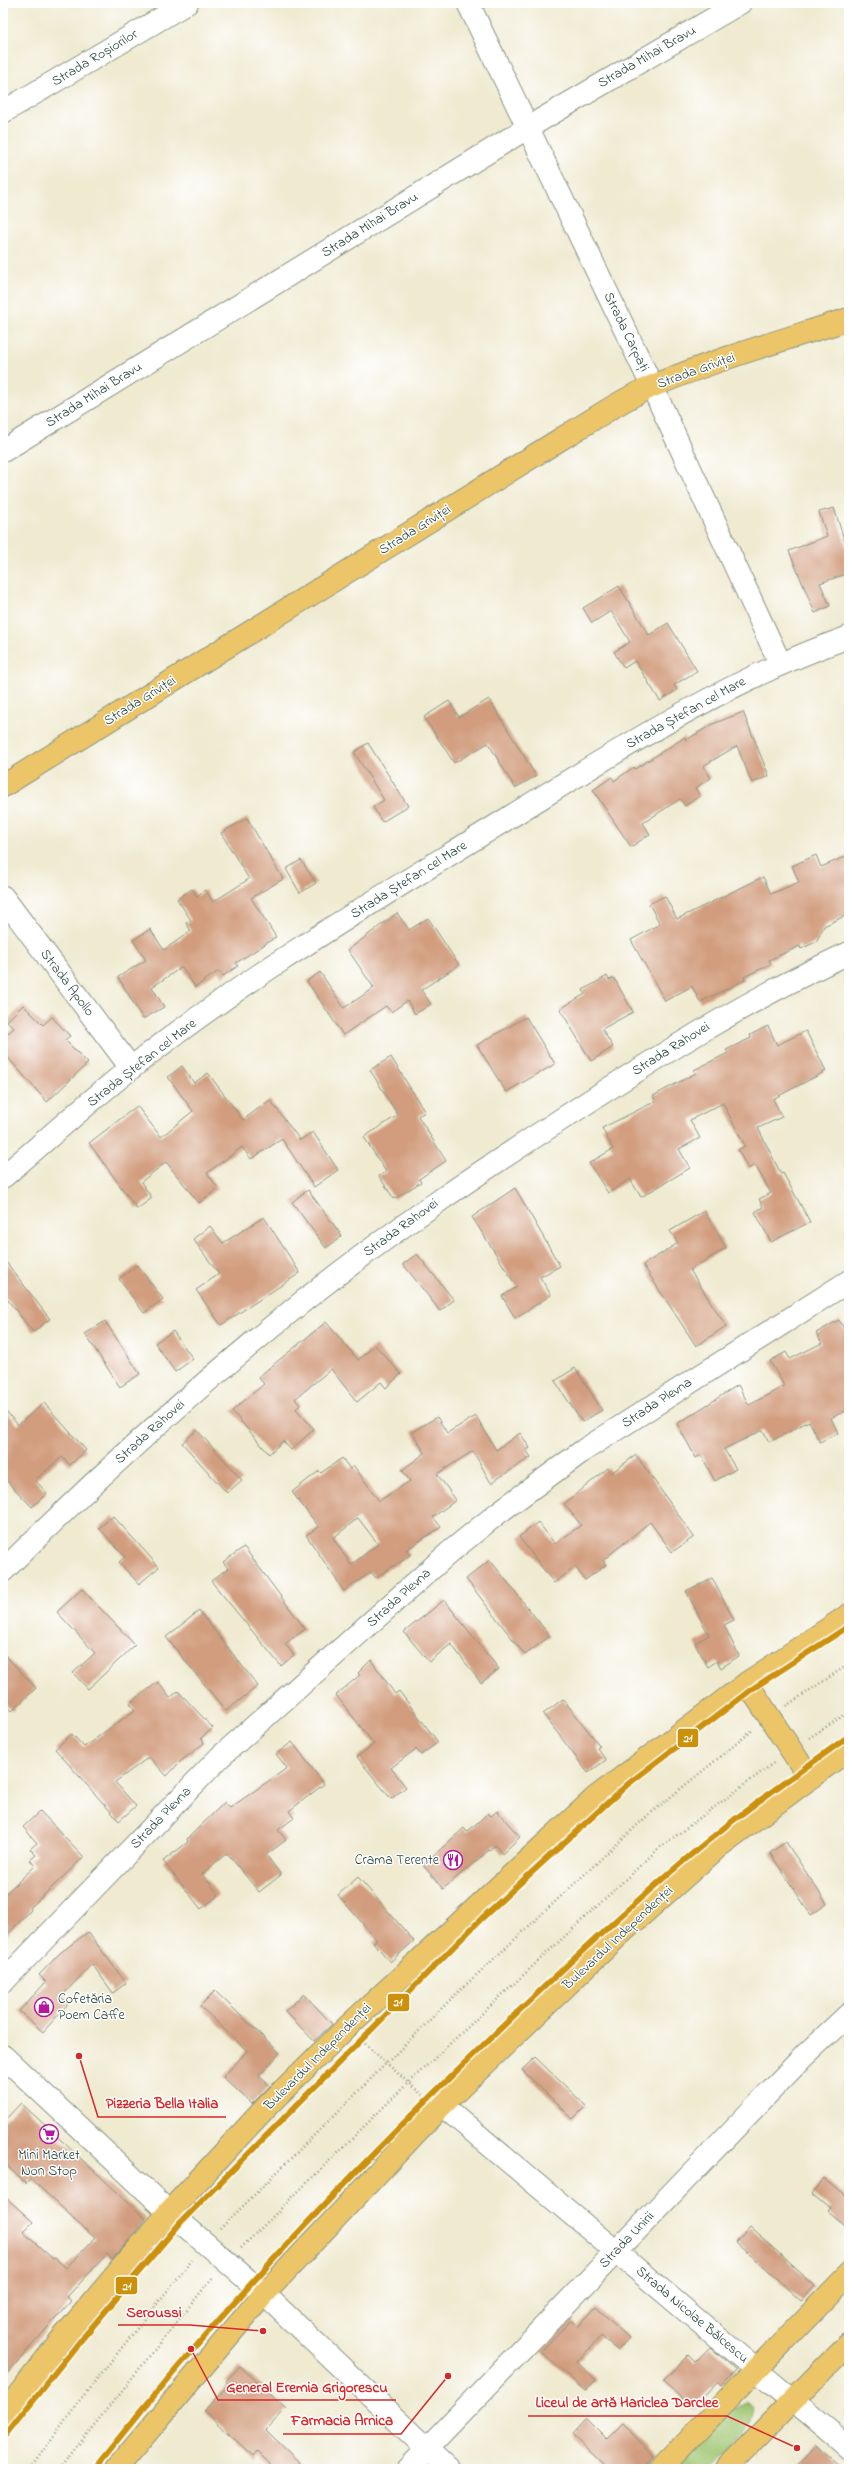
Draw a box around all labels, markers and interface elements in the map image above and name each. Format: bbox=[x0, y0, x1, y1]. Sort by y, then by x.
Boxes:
street label: Strada Mihai Bravu bbox=[594, 20, 700, 94]
street label: Strada Roșiorilor bbox=[48, 24, 143, 92]
street label: Strada Mihai Bravu bbox=[318, 187, 422, 263]
street label: Strada Carpați bbox=[598, 289, 654, 375]
street label: Strada Griviței bbox=[654, 347, 738, 395]
street label: Strada Mihai Bravu bbox=[42, 357, 146, 433]
street label: Strada Griviței bbox=[375, 499, 455, 561]
street label: Strada Griviței bbox=[100, 670, 180, 732]
street label: Strada Ștefan cel Mare bbox=[622, 671, 750, 755]
street label: Strada Ștefan cel Mare bbox=[347, 835, 472, 924]
street label: Strada Apollo bbox=[35, 945, 99, 1021]
street label: Strada Ștefan cel Mare bbox=[83, 1013, 202, 1113]
street label: Strada Rahovei bbox=[628, 1017, 714, 1081]
street label: Strada Rahovei bbox=[359, 1194, 443, 1262]
street label: Strada Plevna bbox=[618, 1372, 696, 1434]
street label: Strada Rahovei bbox=[110, 1395, 190, 1469]
street label: Strada Plevna bbox=[362, 1563, 436, 1633]
line badge: 21 bbox=[677, 1728, 699, 1748]
text: 21 bbox=[683, 1731, 693, 1747]
street label: Strada Plevna bbox=[126, 1782, 196, 1854]
restaurant icon: Crama Terente bbox=[442, 1849, 464, 1871]
place label: Crama Terente bbox=[355, 1850, 440, 1871]
street label: Bulevardul Independenței bbox=[557, 1881, 678, 1996]
place label: Cofetăria Poem Caffe bbox=[58, 1989, 125, 2026]
line badge: 21 bbox=[387, 1993, 410, 2012]
text: 21 bbox=[393, 1995, 403, 2011]
shop icon: Cofetăria Poem Caffe bbox=[33, 1996, 55, 2018]
street label: Bulevardul Independenței bbox=[259, 1998, 377, 2116]
callout: Pizzeria Bella Italia bbox=[98, 2090, 226, 2117]
text: Pizzeria Bella Italia bbox=[106, 2093, 218, 2115]
supermarket icon: Mini Market Non Stop bbox=[38, 2123, 60, 2145]
place label: Mini Market Non Stop bbox=[18, 2145, 80, 2182]
street label: Strada Unirii bbox=[594, 2207, 660, 2273]
street label: Strada Nicolae Bălcescu bbox=[631, 2261, 753, 2369]
line badge: 21 bbox=[115, 2276, 138, 2295]
text: 21 bbox=[122, 2279, 132, 2295]
callout: Seroussi bbox=[118, 2298, 190, 2325]
text: Seroussi bbox=[126, 2302, 182, 2324]
callout: General Eremia Grigorescu bbox=[218, 2373, 396, 2400]
text: General Eremia Grigorescu bbox=[226, 2377, 388, 2401]
callout: Liceul de artă Hariclea Darclee bbox=[528, 2389, 727, 2416]
text: Liceul de artă Hariclea Darclee bbox=[536, 2392, 720, 2414]
callout: Farmacia Arnica bbox=[283, 2407, 401, 2434]
text: Farmacia Arnica bbox=[290, 2410, 393, 2432]

